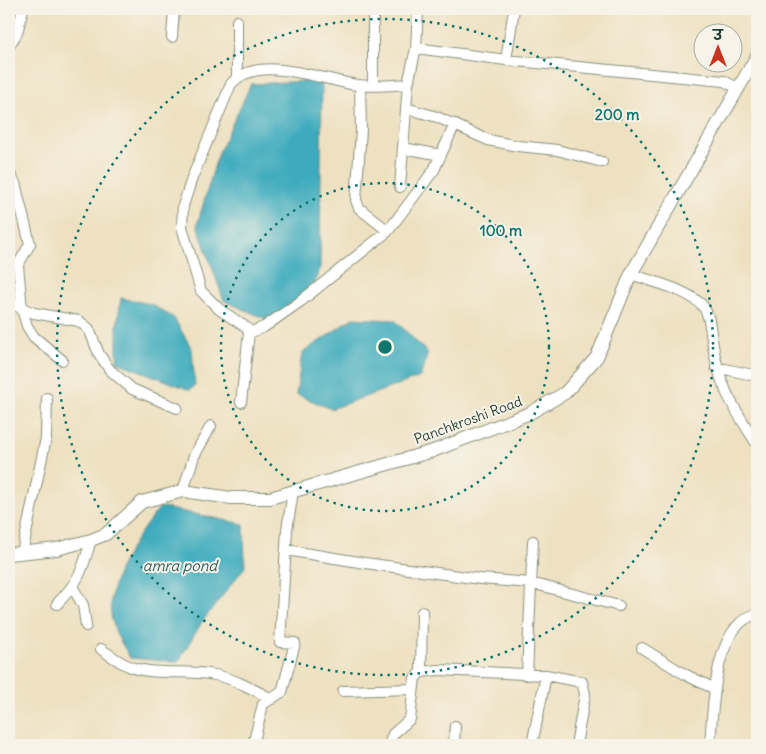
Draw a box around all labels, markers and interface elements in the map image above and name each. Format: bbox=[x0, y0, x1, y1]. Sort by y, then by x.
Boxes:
north arrow bbox=[694, 22, 744, 72]
text: उ bbox=[711, 26, 724, 44]
text: 200 m bbox=[595, 105, 639, 124]
text: 100 m bbox=[480, 221, 522, 240]
centre of rings bbox=[376, 338, 394, 356]
street label: Panchkroshi Road bbox=[411, 392, 525, 448]
water label: amra pond bbox=[143, 556, 219, 575]

